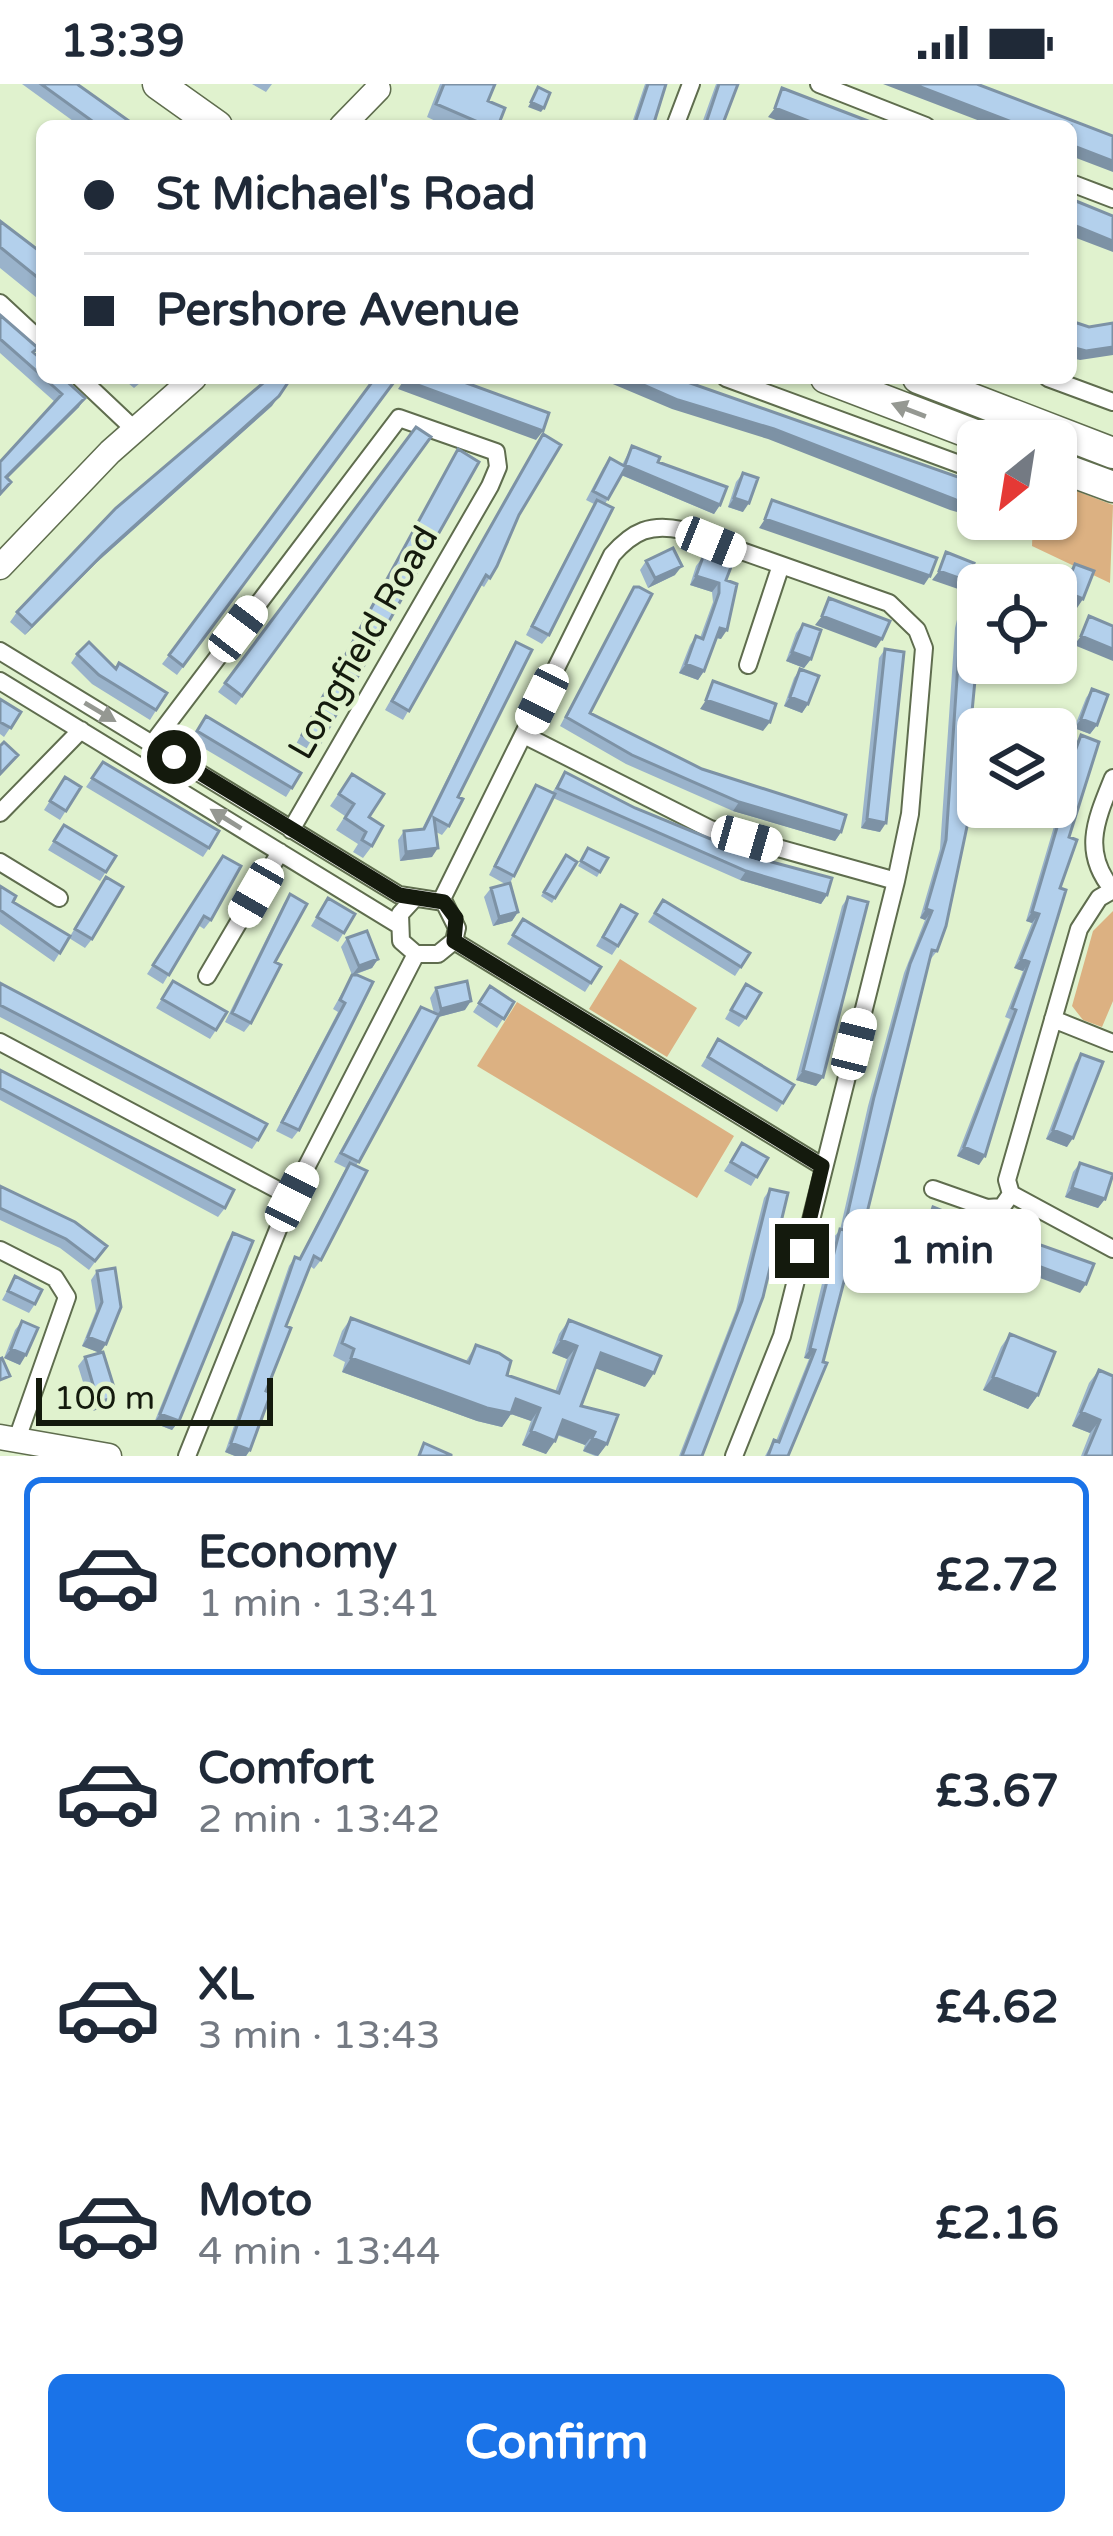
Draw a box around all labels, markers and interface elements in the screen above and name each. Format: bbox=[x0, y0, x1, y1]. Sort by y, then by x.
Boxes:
text: 13:39 bbox=[60, 15, 185, 69]
text: St Michael's Road bbox=[156, 168, 536, 222]
text: Pershore Avenue bbox=[156, 284, 519, 338]
one-way arrow bbox=[890, 399, 926, 418]
north arrow bbox=[957, 420, 1077, 540]
map controls bbox=[957, 420, 1077, 828]
car bbox=[671, 512, 751, 572]
street label: Longfield Road bbox=[279, 519, 447, 767]
button: locate bbox=[957, 564, 1077, 684]
car bbox=[202, 589, 274, 669]
car bbox=[510, 659, 574, 739]
one-way arrow bbox=[83, 701, 117, 722]
button: layers bbox=[957, 708, 1077, 828]
route start bbox=[147, 730, 201, 784]
one-way arrow bbox=[209, 809, 243, 830]
car bbox=[707, 812, 787, 866]
car bbox=[222, 853, 290, 933]
car bbox=[828, 1005, 880, 1083]
car bbox=[260, 1157, 324, 1237]
callout: 1 min bbox=[844, 1209, 1042, 1293]
route end bbox=[775, 1224, 829, 1278]
text: 1 min bbox=[890, 1227, 994, 1274]
scale bar bbox=[36, 1372, 273, 1425]
text: 100 m bbox=[54, 1379, 155, 1418]
icon: car bbox=[54, 1522, 162, 1630]
text: Economy bbox=[198, 1526, 397, 1580]
text: £2.72 bbox=[936, 1549, 1059, 1603]
text: 1 min · 13:41 bbox=[198, 1580, 440, 1627]
icon: car bbox=[54, 1738, 162, 1846]
text: Comfort bbox=[198, 1742, 374, 1796]
text: £3.67 bbox=[935, 1765, 1059, 1819]
text: 2 min · 13:42 bbox=[198, 1796, 440, 1843]
icon: car bbox=[54, 1954, 162, 2062]
text: XL bbox=[198, 1958, 254, 2012]
text: £4.62 bbox=[935, 1981, 1059, 2035]
text: 3 min · 13:43 bbox=[198, 2012, 440, 2059]
icon: car bbox=[54, 2170, 162, 2278]
text: Moto bbox=[198, 2174, 312, 2228]
text: £2.16 bbox=[935, 2197, 1059, 2251]
text: 4 min · 13:44 bbox=[198, 2228, 440, 2275]
button: Confirm bbox=[48, 2374, 1065, 2512]

